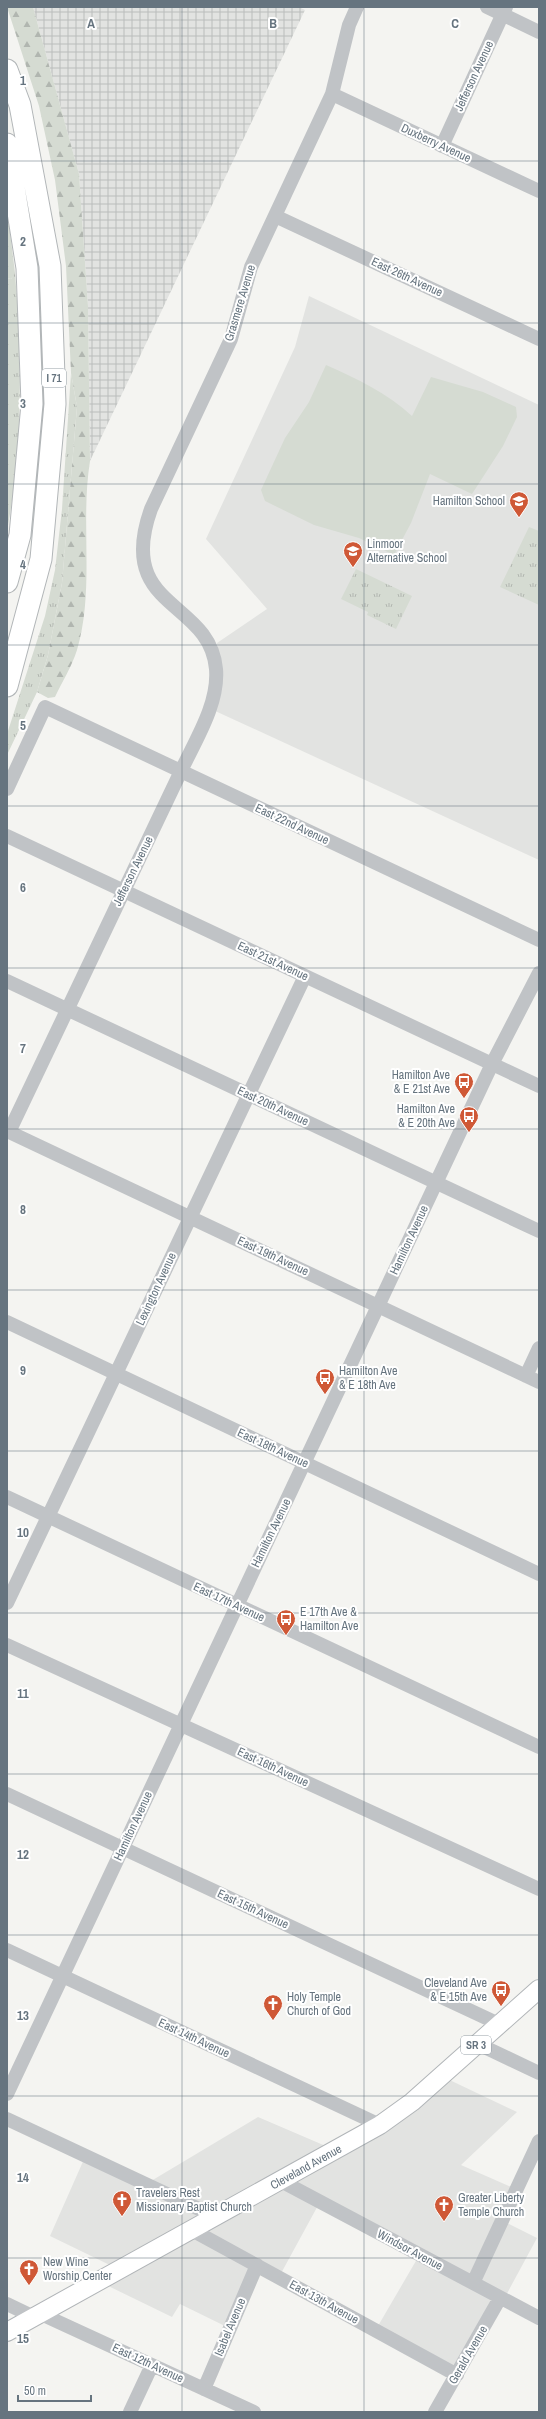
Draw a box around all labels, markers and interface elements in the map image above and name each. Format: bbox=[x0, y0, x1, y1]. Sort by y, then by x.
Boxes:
text: A bbox=[87, 15, 95, 32]
text: B bbox=[269, 15, 277, 32]
text: C bbox=[451, 15, 459, 32]
street label: Jefferson Avenue bbox=[451, 38, 497, 114]
text: 1 bbox=[20, 72, 26, 89]
street label: Duxberry Avenue bbox=[398, 120, 474, 166]
text: 2 bbox=[20, 233, 26, 250]
street label: East 26th Avenue bbox=[369, 253, 445, 301]
street label: Grasmere Avenue bbox=[221, 263, 259, 343]
road number: I 71 bbox=[42, 369, 66, 387]
text: 3 bbox=[20, 395, 26, 412]
school or university icon: Hamilton School bbox=[508, 490, 530, 518]
place label: Hamilton School bbox=[433, 493, 505, 509]
place label: Linmoor Alternative School bbox=[366, 536, 447, 566]
school or university icon: Linmoor Alternative School bbox=[342, 540, 364, 568]
text: 4 bbox=[20, 556, 26, 573]
text: 5 bbox=[20, 717, 26, 734]
street label: East 22nd Avenue bbox=[252, 800, 332, 848]
street label: Jefferson Avenue bbox=[109, 833, 157, 909]
text: 6 bbox=[20, 879, 26, 896]
street label: East 21st Avenue bbox=[235, 938, 311, 984]
text: 7 bbox=[20, 1040, 26, 1057]
place label: Hamilton Ave & E 21st Ave bbox=[392, 1067, 450, 1097]
bus stop icon: Hamilton Ave & E 21st Ave bbox=[453, 1071, 475, 1099]
street label: East 20th Avenue bbox=[235, 1082, 311, 1130]
place label: Hamilton Ave & E 20th Ave bbox=[397, 1101, 455, 1131]
bus stop icon: Hamilton Ave & E 20th Ave bbox=[458, 1105, 480, 1133]
text: 8 bbox=[20, 1201, 26, 1218]
street label: Hamilton Avenue bbox=[386, 1203, 432, 1277]
street label: East 19th Avenue bbox=[235, 1232, 311, 1280]
street label: Lexington Avenue bbox=[132, 1250, 180, 1328]
text: 9 bbox=[20, 1362, 26, 1379]
place label: Hamilton Ave & E 18th Ave bbox=[339, 1363, 397, 1393]
bus stop icon: Hamilton Ave & E 18th Ave bbox=[314, 1367, 336, 1395]
street label: East 18th Avenue bbox=[235, 1424, 311, 1472]
street label: Hamilton Avenue bbox=[247, 1496, 295, 1570]
text: 10 bbox=[17, 1524, 29, 1541]
street label: East 17th Avenue bbox=[191, 1578, 267, 1626]
place label: E 17th Ave & Hamilton Ave bbox=[300, 1604, 358, 1634]
bus stop icon: E 17th Ave & Hamilton Ave bbox=[275, 1608, 297, 1636]
text: 11 bbox=[17, 1685, 29, 1702]
street label: East 16th Avenue bbox=[235, 1743, 311, 1791]
street label: Hamilton Avenue bbox=[110, 1789, 156, 1863]
text: 12 bbox=[17, 1846, 29, 1863]
street label: East 15th Avenue bbox=[215, 1885, 291, 1933]
place label: Cleveland Ave & E 15th Ave bbox=[424, 1975, 487, 2005]
bus stop icon: Cleveland Ave & E 15th Ave bbox=[490, 1979, 512, 2007]
place label: Holy Temple Church of God bbox=[287, 1989, 351, 2019]
church icon: Holy Temple Church of God bbox=[262, 1993, 284, 2021]
text: 13 bbox=[17, 2007, 29, 2024]
street label: East 14th Avenue bbox=[156, 2014, 232, 2062]
road number: SR 3 bbox=[461, 2036, 491, 2054]
street label: Cleveland Avenue bbox=[268, 2141, 344, 2193]
text: 14 bbox=[17, 2169, 29, 2186]
place label: Travelers Rest Missionary Baptist Church bbox=[136, 2185, 252, 2215]
church icon: Travelers Rest Missionary Baptist Church bbox=[111, 2189, 133, 2217]
place label: Greater Liberty Temple Church bbox=[458, 2190, 524, 2220]
church icon: Greater Liberty Temple Church bbox=[433, 2194, 455, 2222]
street label: Windsor Avenue bbox=[374, 2226, 446, 2274]
place label: New Wine Worship Center bbox=[43, 2254, 112, 2284]
church icon: New Wine Worship Center bbox=[18, 2258, 40, 2286]
street label: East 13th Avenue bbox=[286, 2276, 362, 2328]
street label: Isabel Avenue bbox=[211, 2295, 249, 2359]
street label: Gerald Avenue bbox=[445, 2323, 491, 2387]
text: 15 bbox=[17, 2330, 29, 2347]
street label: East 12th Avenue bbox=[110, 2339, 186, 2387]
scale bar bbox=[18, 2377, 91, 2403]
text: 50 m bbox=[24, 2383, 46, 2399]

